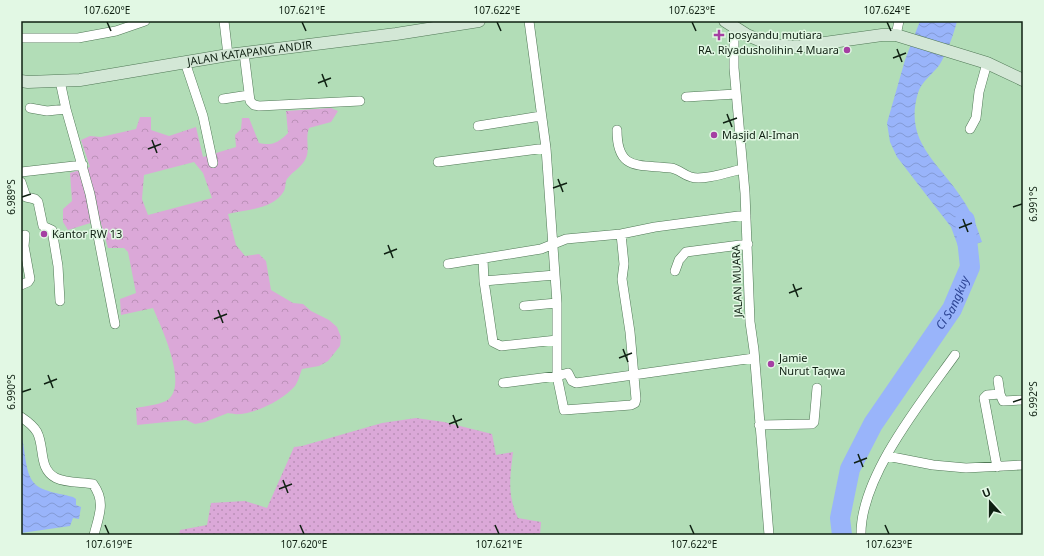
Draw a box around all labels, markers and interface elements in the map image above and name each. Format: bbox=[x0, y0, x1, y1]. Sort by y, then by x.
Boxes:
text: 107.620°E bbox=[84, 3, 130, 17]
text: 107.621°E bbox=[279, 3, 325, 17]
text: 107.622°E bbox=[474, 3, 520, 17]
text: 107.623°E bbox=[669, 3, 715, 17]
text: 107.624°E bbox=[864, 3, 910, 17]
place label: posyandu mutiara bbox=[728, 27, 822, 42]
marker: posyandu mutiara bbox=[713, 29, 725, 41]
street label: JALAN KATAPANG ANDIR bbox=[185, 37, 313, 69]
place label: RA. Riyadusholihin 4 Muara bbox=[698, 42, 839, 57]
marker: RA. Riyadusholihin 4 Muara bbox=[842, 45, 852, 55]
place label: Masjid Al-Iman bbox=[722, 127, 799, 142]
marker: Masjid Al-Iman bbox=[709, 130, 719, 140]
text: 6.989°S bbox=[4, 179, 18, 215]
text: 6.991°S bbox=[1026, 186, 1040, 222]
place label: Kantor RW 13 bbox=[52, 226, 122, 241]
marker: Kantor RW 13 bbox=[39, 229, 49, 239]
street label: JALAN MUARA bbox=[728, 243, 745, 319]
water label: Ci Sangkuy bbox=[931, 272, 974, 333]
place label: Jamie Nurut Taqwa bbox=[778, 350, 845, 378]
marker: Jamie Nurut Taqwa bbox=[766, 359, 776, 369]
text: 6.990°S bbox=[4, 374, 18, 410]
text: 6.992°S bbox=[1026, 381, 1040, 417]
north arrow bbox=[970, 482, 1010, 522]
text: U bbox=[980, 484, 993, 501]
text: 107.619°E bbox=[86, 537, 132, 551]
text: 107.620°E bbox=[281, 537, 327, 551]
text: 107.621°E bbox=[476, 537, 522, 551]
text: 107.622°E bbox=[671, 537, 717, 551]
text: 107.623°E bbox=[866, 537, 912, 551]

